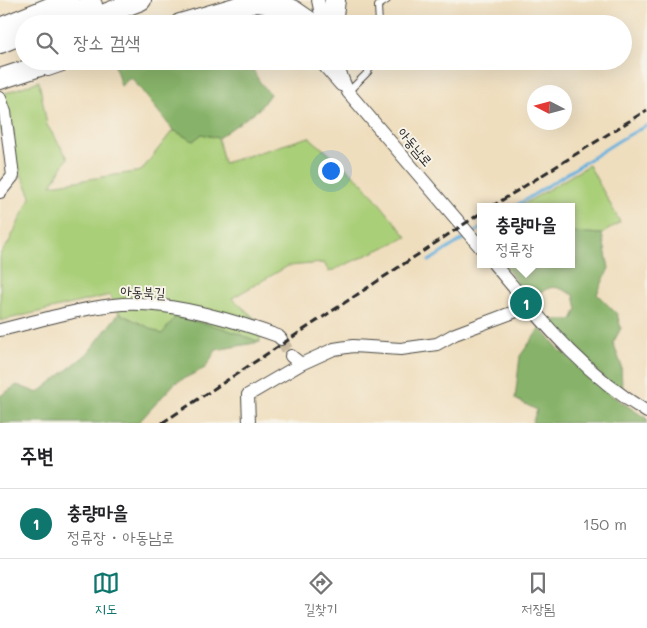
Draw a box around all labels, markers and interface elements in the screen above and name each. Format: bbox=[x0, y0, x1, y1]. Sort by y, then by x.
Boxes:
search box bbox=[15, 15, 632, 70]
icon: search bbox=[33, 29, 61, 57]
text: 장소 검색 bbox=[73, 29, 140, 54]
north arrow bbox=[527, 85, 572, 130]
street label: 아동남로 bbox=[394, 123, 437, 170]
your location bbox=[318, 158, 344, 184]
popup bbox=[477, 203, 575, 268]
text: 충량마을 bbox=[495, 211, 557, 236]
text: 정류장 bbox=[495, 238, 534, 259]
street label: 아동북길 bbox=[120, 281, 167, 302]
pin: 1 bbox=[510, 284, 542, 322]
text: 주변 bbox=[20, 441, 54, 468]
text: 충량마을 bbox=[67, 499, 128, 524]
text: 1 bbox=[32, 513, 40, 534]
text: 150 m bbox=[583, 513, 627, 534]
text: 정류장 · 아동남로 bbox=[67, 526, 174, 547]
tab: 지도 bbox=[92, 569, 120, 619]
tab: 길찾기 bbox=[304, 569, 337, 619]
tab: 저장됨 bbox=[521, 569, 555, 619]

